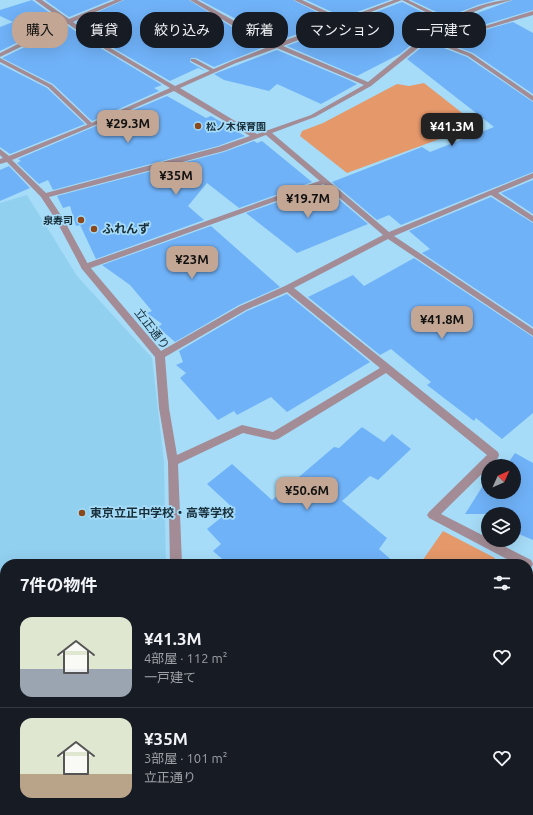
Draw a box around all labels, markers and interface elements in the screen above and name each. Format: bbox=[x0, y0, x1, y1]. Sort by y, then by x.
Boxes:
chip: 購入 bbox=[12, 12, 68, 48]
chip: 賃貸 bbox=[76, 12, 132, 48]
chip: 絞り込み bbox=[140, 12, 224, 48]
chip: 新着 bbox=[232, 12, 288, 48]
chip: マンション bbox=[296, 12, 394, 48]
chip: 一戸建て bbox=[402, 12, 486, 48]
pin: ¥29.3M bbox=[95, 110, 161, 144]
pin: ¥41.3M bbox=[419, 113, 485, 147]
text: ¥29.3M bbox=[106, 116, 150, 130]
text: ¥41.3M bbox=[430, 119, 474, 133]
marker: 松ノ木保育園 bbox=[193, 121, 203, 131]
place label: 松ノ木保育園 bbox=[206, 121, 266, 132]
pin: ¥35M bbox=[152, 162, 200, 196]
text: ¥35M bbox=[159, 168, 193, 182]
pin: ¥19.7M bbox=[275, 185, 341, 219]
text: ¥19.7M bbox=[286, 191, 330, 205]
place label: 泉寿司 bbox=[43, 215, 73, 226]
marker: 泉寿司 bbox=[76, 215, 86, 225]
place label: ふれんず bbox=[102, 222, 150, 235]
marker: ふれんず bbox=[89, 224, 99, 234]
pin: ¥23M bbox=[168, 246, 216, 280]
text: ¥23M bbox=[175, 252, 209, 266]
street label: 立正通り bbox=[132, 306, 172, 352]
pin: ¥41.8M bbox=[409, 306, 475, 340]
text: ¥41.8M bbox=[420, 312, 464, 326]
north arrow bbox=[481, 459, 521, 499]
map controls bbox=[481, 459, 521, 547]
pin: ¥50.6M bbox=[274, 477, 340, 511]
text: ¥50.6M bbox=[285, 483, 329, 497]
place label: 東京立正中学校・高等学校 bbox=[90, 506, 234, 519]
button: layers bbox=[481, 507, 521, 547]
marker: 東京立正中学校・高等学校 bbox=[77, 508, 87, 518]
icon: filters bbox=[491, 572, 513, 594]
text: 7件の物件 bbox=[20, 575, 98, 594]
text: ¥41.3M bbox=[144, 629, 202, 648]
icon: home bbox=[52, 633, 100, 681]
icon: heart bbox=[491, 646, 513, 668]
text: 4部屋 · 112 m² bbox=[144, 651, 227, 665]
text: 一戸建て bbox=[144, 670, 196, 684]
text: ¥35M bbox=[144, 729, 188, 748]
icon: home bbox=[52, 734, 100, 782]
icon: heart bbox=[491, 747, 513, 769]
text: 3部屋 · 101 m² bbox=[144, 751, 227, 765]
text: 立正通り bbox=[144, 770, 196, 784]

